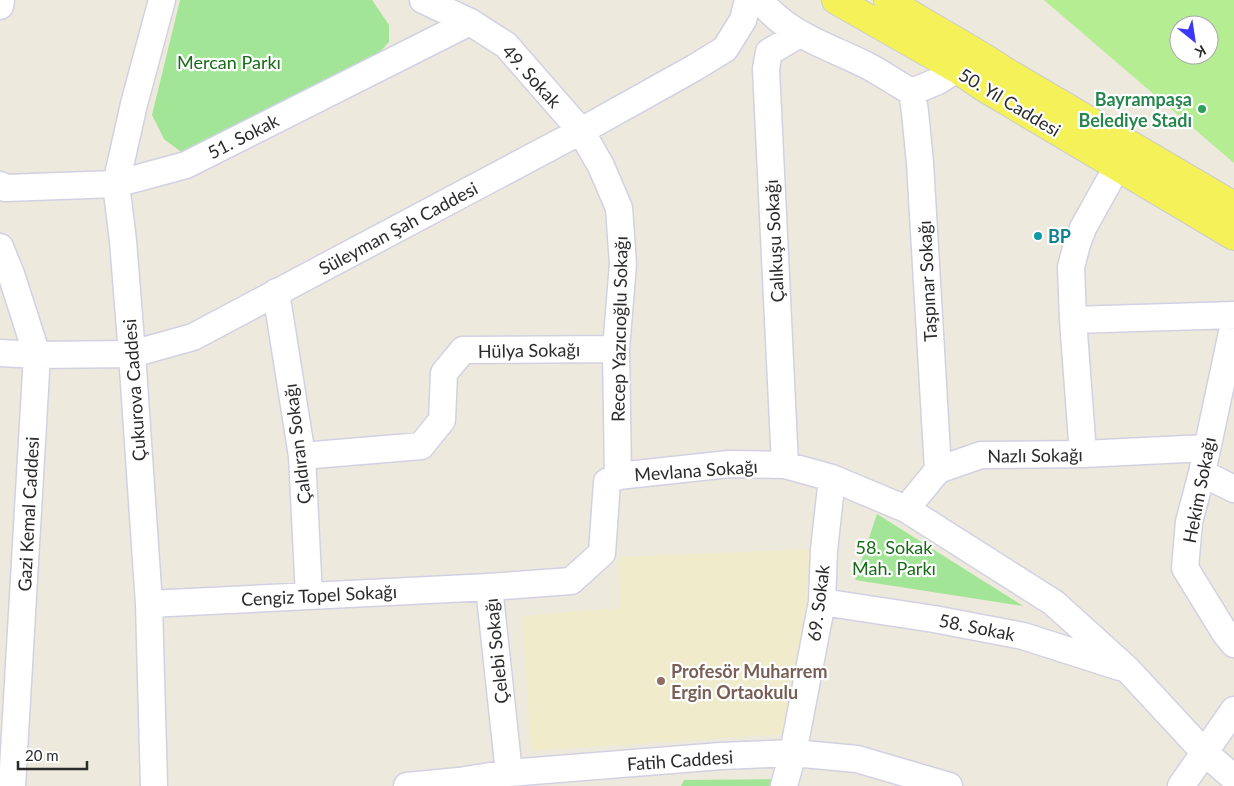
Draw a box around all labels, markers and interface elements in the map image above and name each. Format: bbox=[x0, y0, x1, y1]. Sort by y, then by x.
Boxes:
north arrow bbox=[1169, 15, 1219, 65]
street label: 49. Sokak bbox=[498, 40, 566, 113]
text: K bbox=[1192, 42, 1209, 62]
park label: Mercan Parkı bbox=[177, 51, 281, 73]
street label: 50. Yıl Caddesi bbox=[955, 63, 1065, 141]
place label: Bayrampaşa Belediye Stadı bbox=[1078, 88, 1192, 131]
marker: Bayrampaşa Belediye Stadı bbox=[1196, 103, 1208, 115]
street label: 51. Sokak bbox=[204, 108, 283, 163]
street label: Süleyman Şah Caddesi bbox=[315, 177, 481, 279]
street label: Çalıkuşu Sokağı bbox=[760, 179, 788, 303]
street label: Taşpınar Sokağı bbox=[913, 220, 941, 342]
place label: BP bbox=[1048, 225, 1071, 247]
marker: BP bbox=[1032, 230, 1044, 242]
street label: Recep Yazıcıoğlu Sokağı bbox=[606, 236, 632, 422]
street label: Çukurova Caddesi bbox=[118, 318, 150, 462]
street label: Hülya Sokağı bbox=[478, 338, 580, 362]
street label: Çaldıran Sokağı bbox=[279, 382, 315, 506]
street label: Hekim Sokağı bbox=[1178, 435, 1220, 545]
street label: Gazi Kemal Caddesi bbox=[13, 436, 43, 592]
street label: Nazlı Sokağı bbox=[987, 443, 1083, 467]
street label: Mevlana Sokağı bbox=[634, 455, 758, 485]
park label: 58. Sokak Mah. Parkı bbox=[852, 536, 936, 579]
street label: 69. Sokak bbox=[802, 563, 834, 642]
street label: Cengiz Topel Sokağı bbox=[240, 580, 398, 610]
street label: Çelebi Sokağı bbox=[480, 597, 512, 705]
street label: 58. Sokak bbox=[937, 609, 1018, 645]
place label: Profesör Muharrem Ergin Ortaokulu bbox=[671, 660, 827, 703]
marker: Profesör Muharrem Ergin Ortaokulu bbox=[655, 675, 667, 687]
scale bar bbox=[18, 738, 86, 770]
street label: Fatih Caddesi bbox=[626, 745, 734, 775]
text: 20 m bbox=[25, 746, 59, 764]

